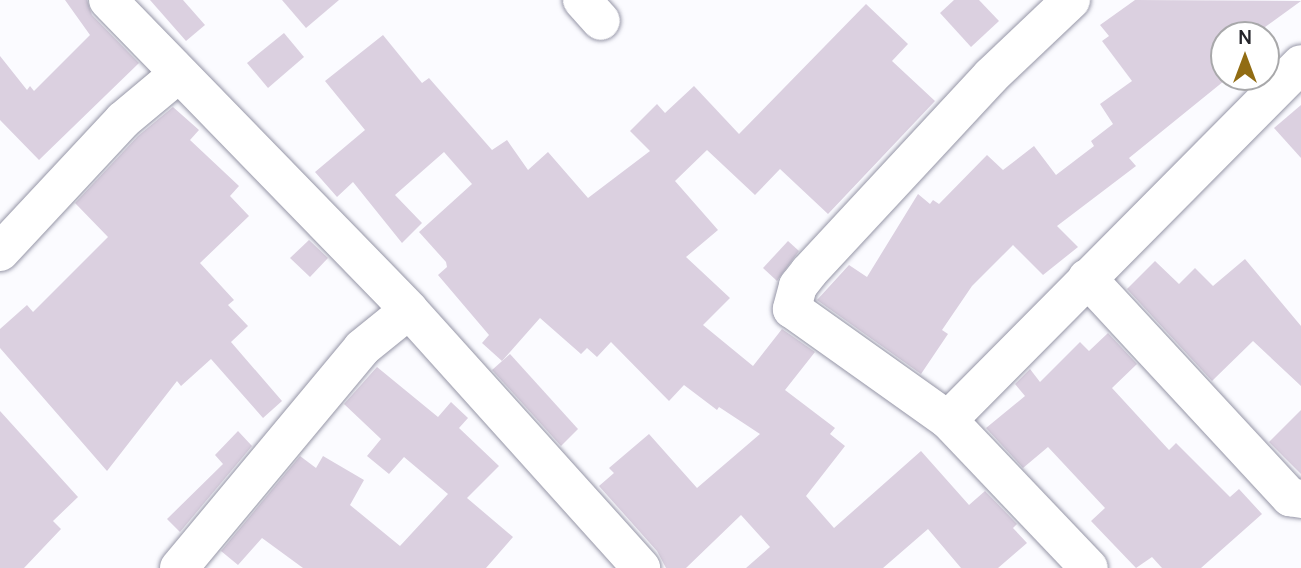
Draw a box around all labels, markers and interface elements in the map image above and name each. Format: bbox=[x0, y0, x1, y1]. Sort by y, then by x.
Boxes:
north arrow bbox=[1210, 21, 1280, 91]
text: N bbox=[1238, 24, 1252, 50]

